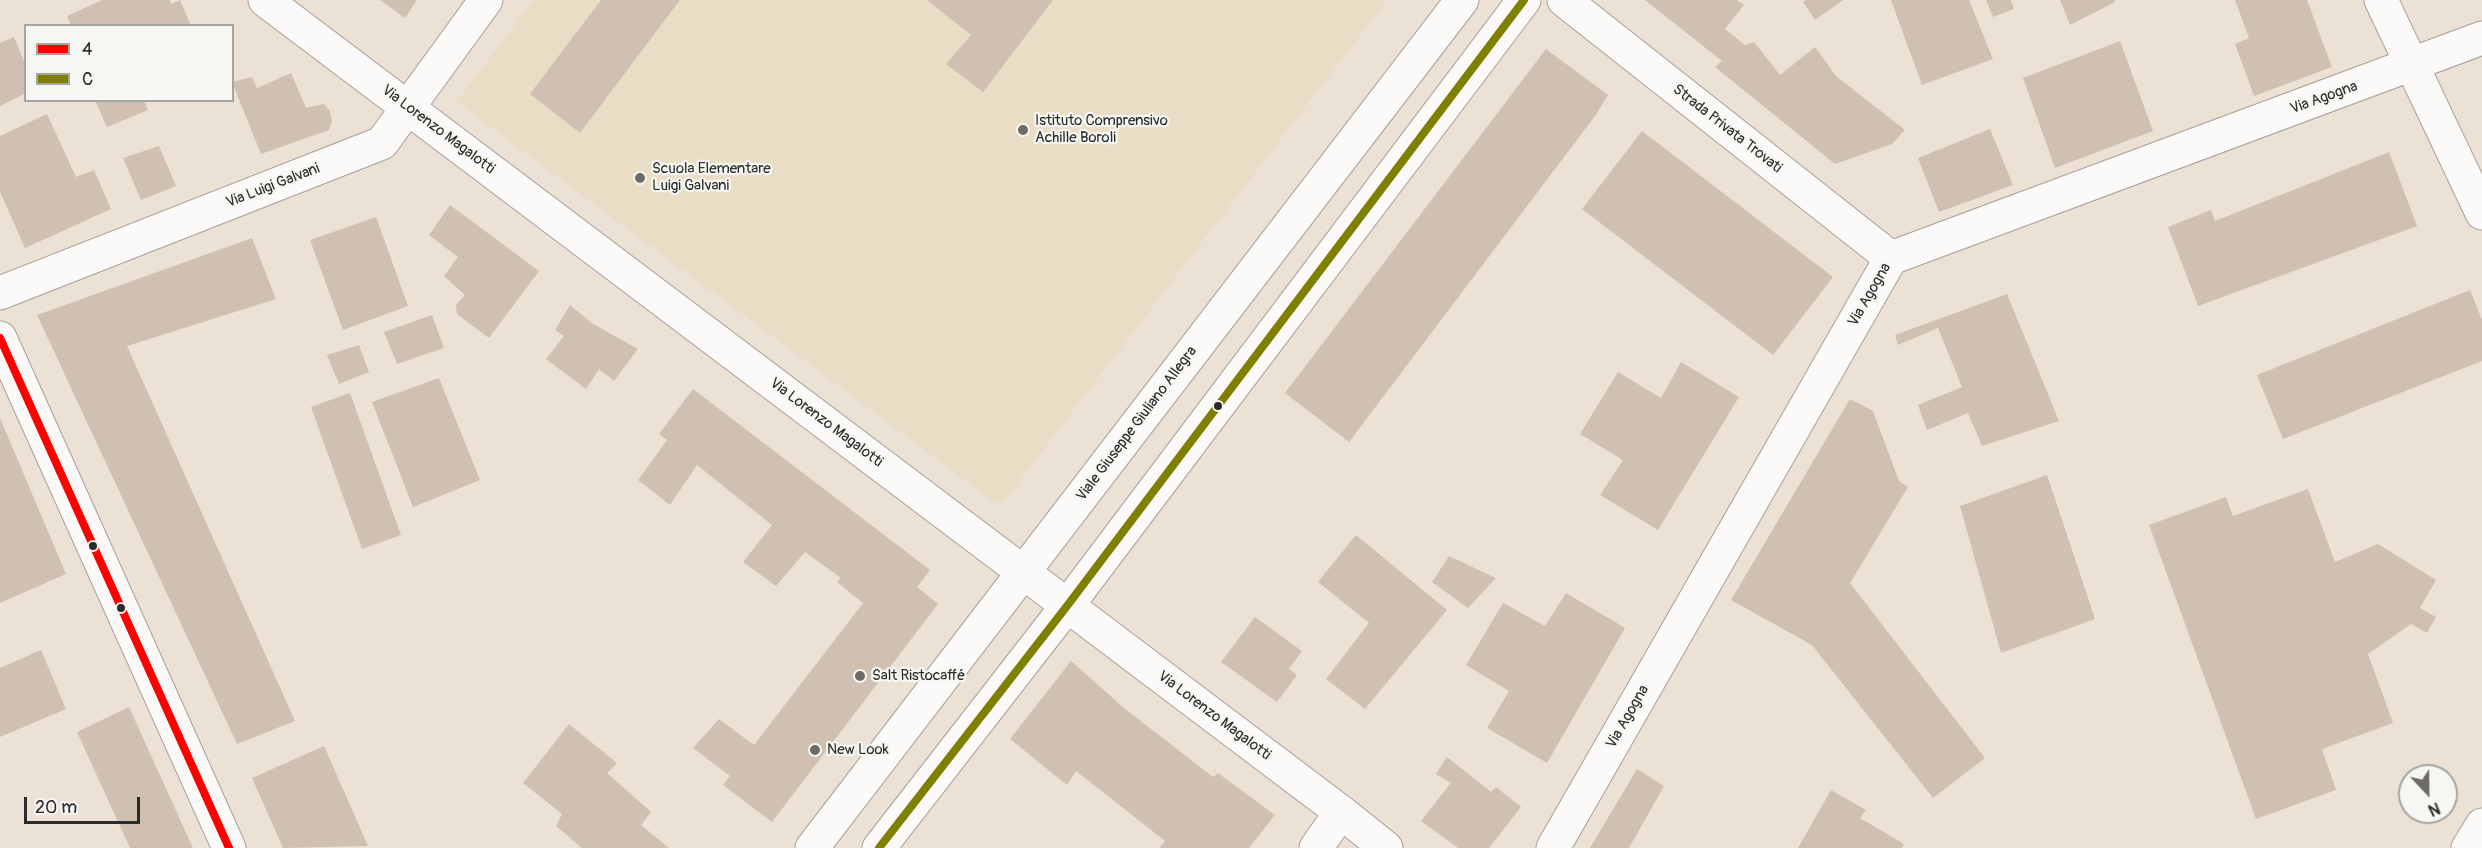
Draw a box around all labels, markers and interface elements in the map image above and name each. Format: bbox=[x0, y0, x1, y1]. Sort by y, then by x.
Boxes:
legend bbox=[24, 24, 234, 102]
text: 4 bbox=[82, 38, 92, 61]
text: C bbox=[82, 68, 93, 91]
street label: Via Agogna bbox=[2288, 78, 2360, 118]
street label: Strada Privata Trovati bbox=[1669, 81, 1785, 177]
street label: Via Lorenzo Magalotti bbox=[378, 82, 498, 178]
place label: Istituto Comprensivo Achille Boroli bbox=[1035, 112, 1168, 147]
marker: Istituto Comprensivo Achille Boroli bbox=[1016, 123, 1030, 137]
street label: Via Luigi Galvani bbox=[224, 160, 322, 212]
place label: Scuola Elementare Luigi Galvani bbox=[652, 160, 771, 195]
marker: Scuola Elementare Luigi Galvani bbox=[633, 171, 647, 185]
street label: Via Agogna bbox=[1845, 260, 1895, 330]
street label: Viale Giuseppe Giuliano Allegra bbox=[1073, 343, 1201, 505]
street label: Via Lorenzo Magalotti bbox=[766, 375, 886, 471]
unlabelled marker bbox=[1212, 400, 1224, 412]
unlabelled marker bbox=[87, 540, 99, 552]
unlabelled marker bbox=[115, 602, 127, 614]
place label: Salt Ristocaffé bbox=[872, 667, 965, 685]
street label: Via Lorenzo Magalotti bbox=[1154, 668, 1274, 764]
marker: Salt Ristocaffé bbox=[853, 669, 867, 683]
street label: Via Agogna bbox=[1603, 682, 1653, 752]
place label: New Look bbox=[827, 741, 889, 759]
marker: New Look bbox=[808, 743, 822, 757]
north arrow bbox=[2398, 764, 2458, 824]
scale bar bbox=[27, 785, 142, 823]
text: 20 m bbox=[35, 796, 77, 819]
text: N bbox=[2425, 798, 2443, 820]

